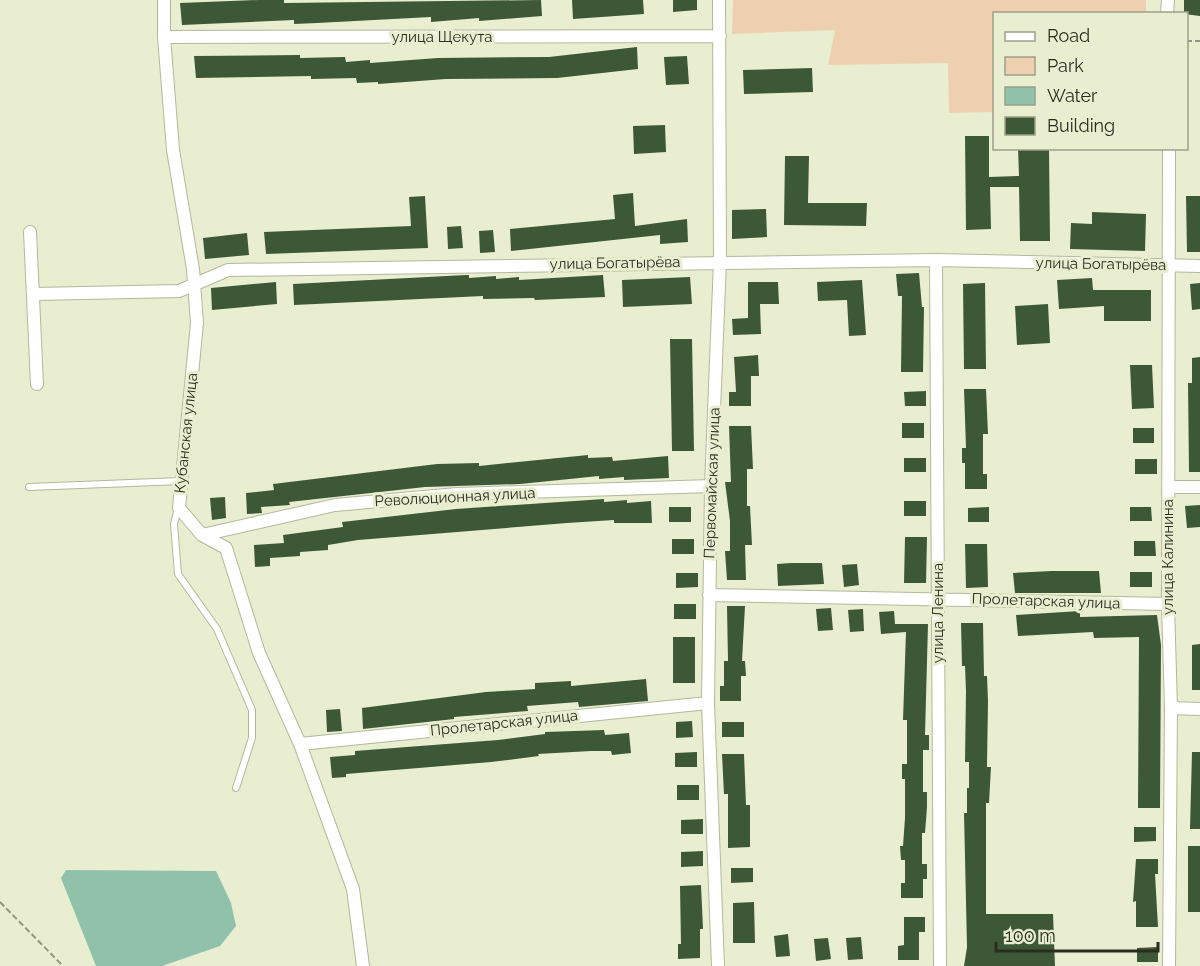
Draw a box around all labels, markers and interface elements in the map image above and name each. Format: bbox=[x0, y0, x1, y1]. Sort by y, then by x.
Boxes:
legend bbox=[993, 12, 1188, 150]
text: Road bbox=[1047, 25, 1090, 46]
street label: улица Щекута bbox=[391, 28, 493, 46]
text: Park bbox=[1047, 55, 1084, 76]
text: Water bbox=[1047, 85, 1098, 106]
text: Building bbox=[1047, 115, 1115, 136]
street label: улица Богатырёва bbox=[550, 253, 680, 273]
street label: улица Богатырёва bbox=[1036, 254, 1166, 274]
street label: Кубанская улица bbox=[171, 372, 201, 494]
street label: Первомайская улица bbox=[700, 407, 724, 559]
street label: Революционная улица bbox=[374, 484, 536, 510]
street label: улица Калинина bbox=[1159, 499, 1177, 615]
street label: улица Ленина bbox=[929, 563, 947, 663]
street label: Пролетарская улица bbox=[971, 589, 1121, 613]
street label: Пролетарская улица bbox=[429, 706, 579, 740]
scale bar bbox=[996, 915, 1158, 953]
text: 100 m bbox=[1005, 925, 1056, 946]

